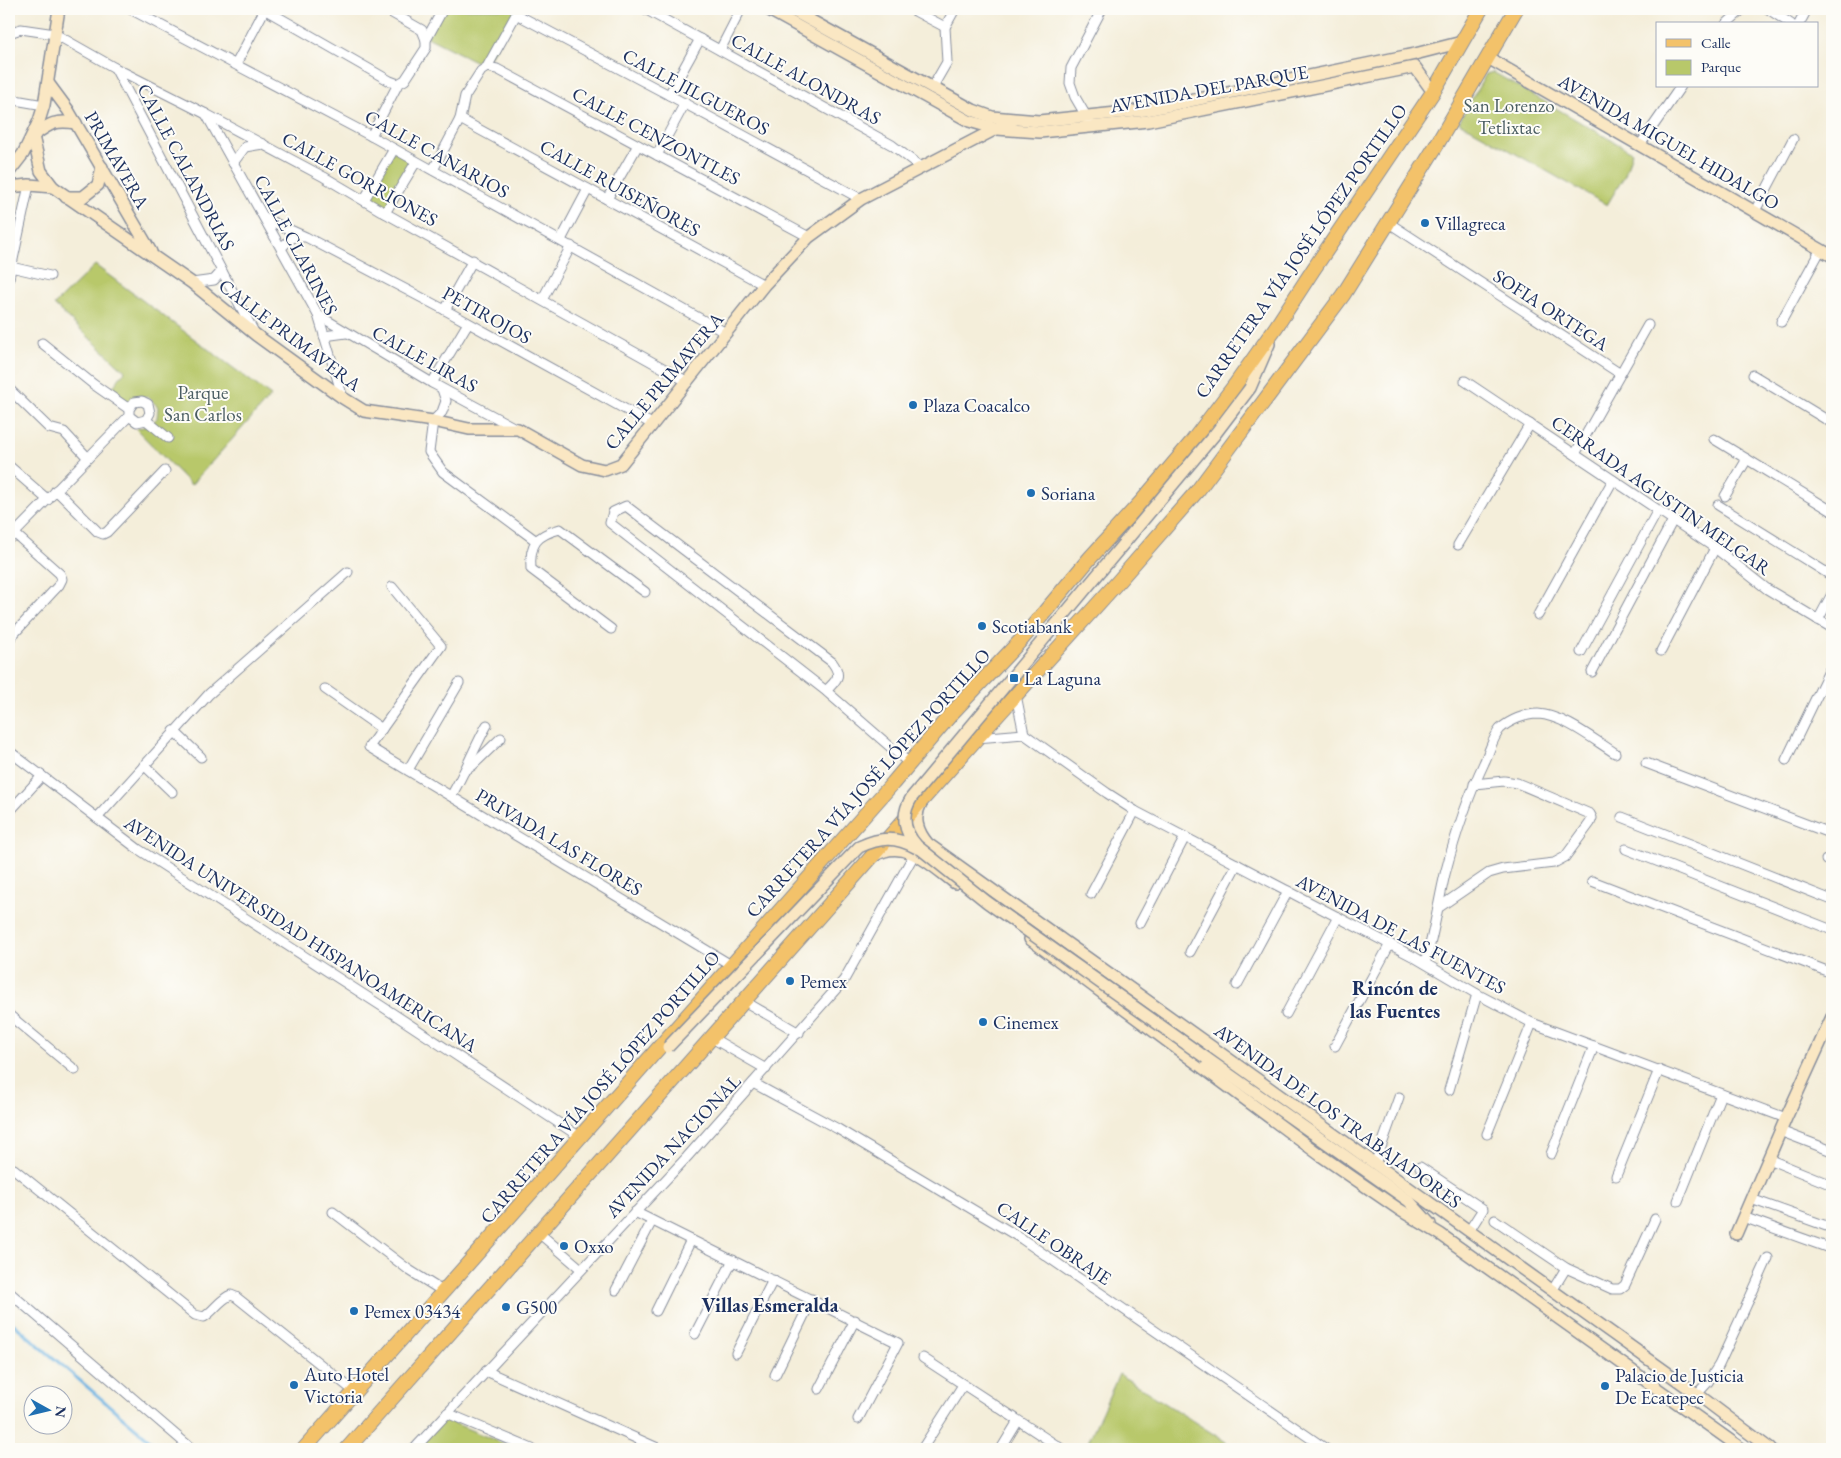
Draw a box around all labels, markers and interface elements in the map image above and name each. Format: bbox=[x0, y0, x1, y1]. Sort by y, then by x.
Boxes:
legend bbox=[1656, 22, 1818, 88]
street label: CALLE ALONDRAS bbox=[727, 27, 886, 131]
text: Calle bbox=[1701, 33, 1731, 52]
street label: CALLE JILGUEROS bbox=[618, 43, 774, 141]
text: Parque bbox=[1701, 57, 1741, 76]
street label: AVENIDA DEL PARQUE bbox=[1107, 59, 1310, 119]
street label: AVENIDA MIGUEL HIDALGO bbox=[1553, 68, 1784, 216]
street label: CALLE CALANDRIAS bbox=[131, 79, 241, 255]
street label: CALLE CENZONTLES bbox=[568, 81, 745, 191]
park label: San Lorenzo Tetlixtac bbox=[1463, 93, 1555, 140]
street label: CARRETERA VÍA JOSÉ LÓPEZ PORTILLO bbox=[1189, 99, 1413, 403]
street label: CALLE CANARIOS bbox=[360, 104, 514, 204]
street label: PRIMAVERA bbox=[79, 107, 156, 214]
street label: CALLE GORRIONES bbox=[278, 126, 442, 232]
street label: CALLE RUISEÑORES bbox=[535, 134, 705, 243]
street label: CALLE CLARINES bbox=[248, 170, 344, 320]
place label: Villagreca bbox=[1435, 211, 1506, 236]
marker: Villagreca bbox=[1419, 217, 1431, 229]
street label: SOFIA ORTEGA bbox=[1488, 263, 1614, 357]
street label: CALLE PRIMAVERA bbox=[214, 273, 367, 397]
street label: PETIROJOS bbox=[438, 280, 536, 350]
street label: CALLE PRIMAVERA bbox=[599, 306, 730, 455]
street label: CALLE LIRAS bbox=[368, 320, 482, 398]
park label: Parque San Carlos bbox=[164, 380, 242, 427]
place label: Plaza Coacalco bbox=[923, 393, 1030, 418]
marker: Plaza Coacalco bbox=[907, 399, 919, 411]
street label: CERRADA AGUSTIN MELGAR bbox=[1546, 409, 1776, 581]
place label: Soriana bbox=[1041, 481, 1096, 506]
marker: Soriana bbox=[1025, 487, 1037, 499]
place label: Scotiabank bbox=[992, 614, 1073, 639]
marker: Scotiabank bbox=[976, 620, 988, 632]
street label: CARRETERA VÍA JOSÉ LÓPEZ PORTILLO bbox=[740, 643, 996, 923]
place label: La Laguna bbox=[1024, 666, 1101, 691]
marker: La Laguna bbox=[1008, 672, 1020, 684]
street label: PRIVADA LAS FLORES bbox=[471, 782, 647, 902]
street label: AVENIDA UNIVERSIDAD HISPANOAMERICANA bbox=[119, 810, 483, 1058]
street label: AVENIDA DE LAS FUENTES bbox=[1291, 868, 1510, 1000]
street label: CARRETERA VÍA JOSÉ LÓPEZ PORTILLO bbox=[474, 945, 726, 1229]
place label: Pemex bbox=[800, 969, 848, 994]
marker: Pemex bbox=[784, 975, 796, 987]
district label: Rincón de las Fuentes bbox=[1350, 975, 1440, 1024]
place label: Cinemex bbox=[993, 1010, 1059, 1035]
marker: Cinemex bbox=[977, 1016, 989, 1028]
street label: AVENIDA DE LOS TRABAJADORES bbox=[1209, 1017, 1467, 1214]
street label: AVENIDA NACIONAL bbox=[599, 1069, 746, 1224]
street label: CALLE OBRAJE bbox=[992, 1195, 1117, 1291]
place label: Oxxo bbox=[574, 1234, 614, 1259]
marker: Oxxo bbox=[558, 1240, 570, 1252]
district label: Villas Esmeralda bbox=[702, 1292, 839, 1318]
place label: G500 bbox=[516, 1295, 557, 1320]
place label: Pemex 03434 bbox=[364, 1299, 461, 1324]
marker: G500 bbox=[500, 1301, 512, 1313]
marker: Pemex 03434 bbox=[348, 1305, 360, 1317]
place label: Auto Hotel Victoria bbox=[303, 1362, 390, 1409]
place label: Palacio de Justicia De Ecatepec bbox=[1615, 1363, 1744, 1410]
marker: Auto Hotel Victoria bbox=[288, 1379, 300, 1391]
marker: Palacio de Justicia De Ecatepec bbox=[1599, 1380, 1611, 1392]
north arrow bbox=[22, 1386, 72, 1436]
text: N bbox=[51, 1405, 71, 1419]

